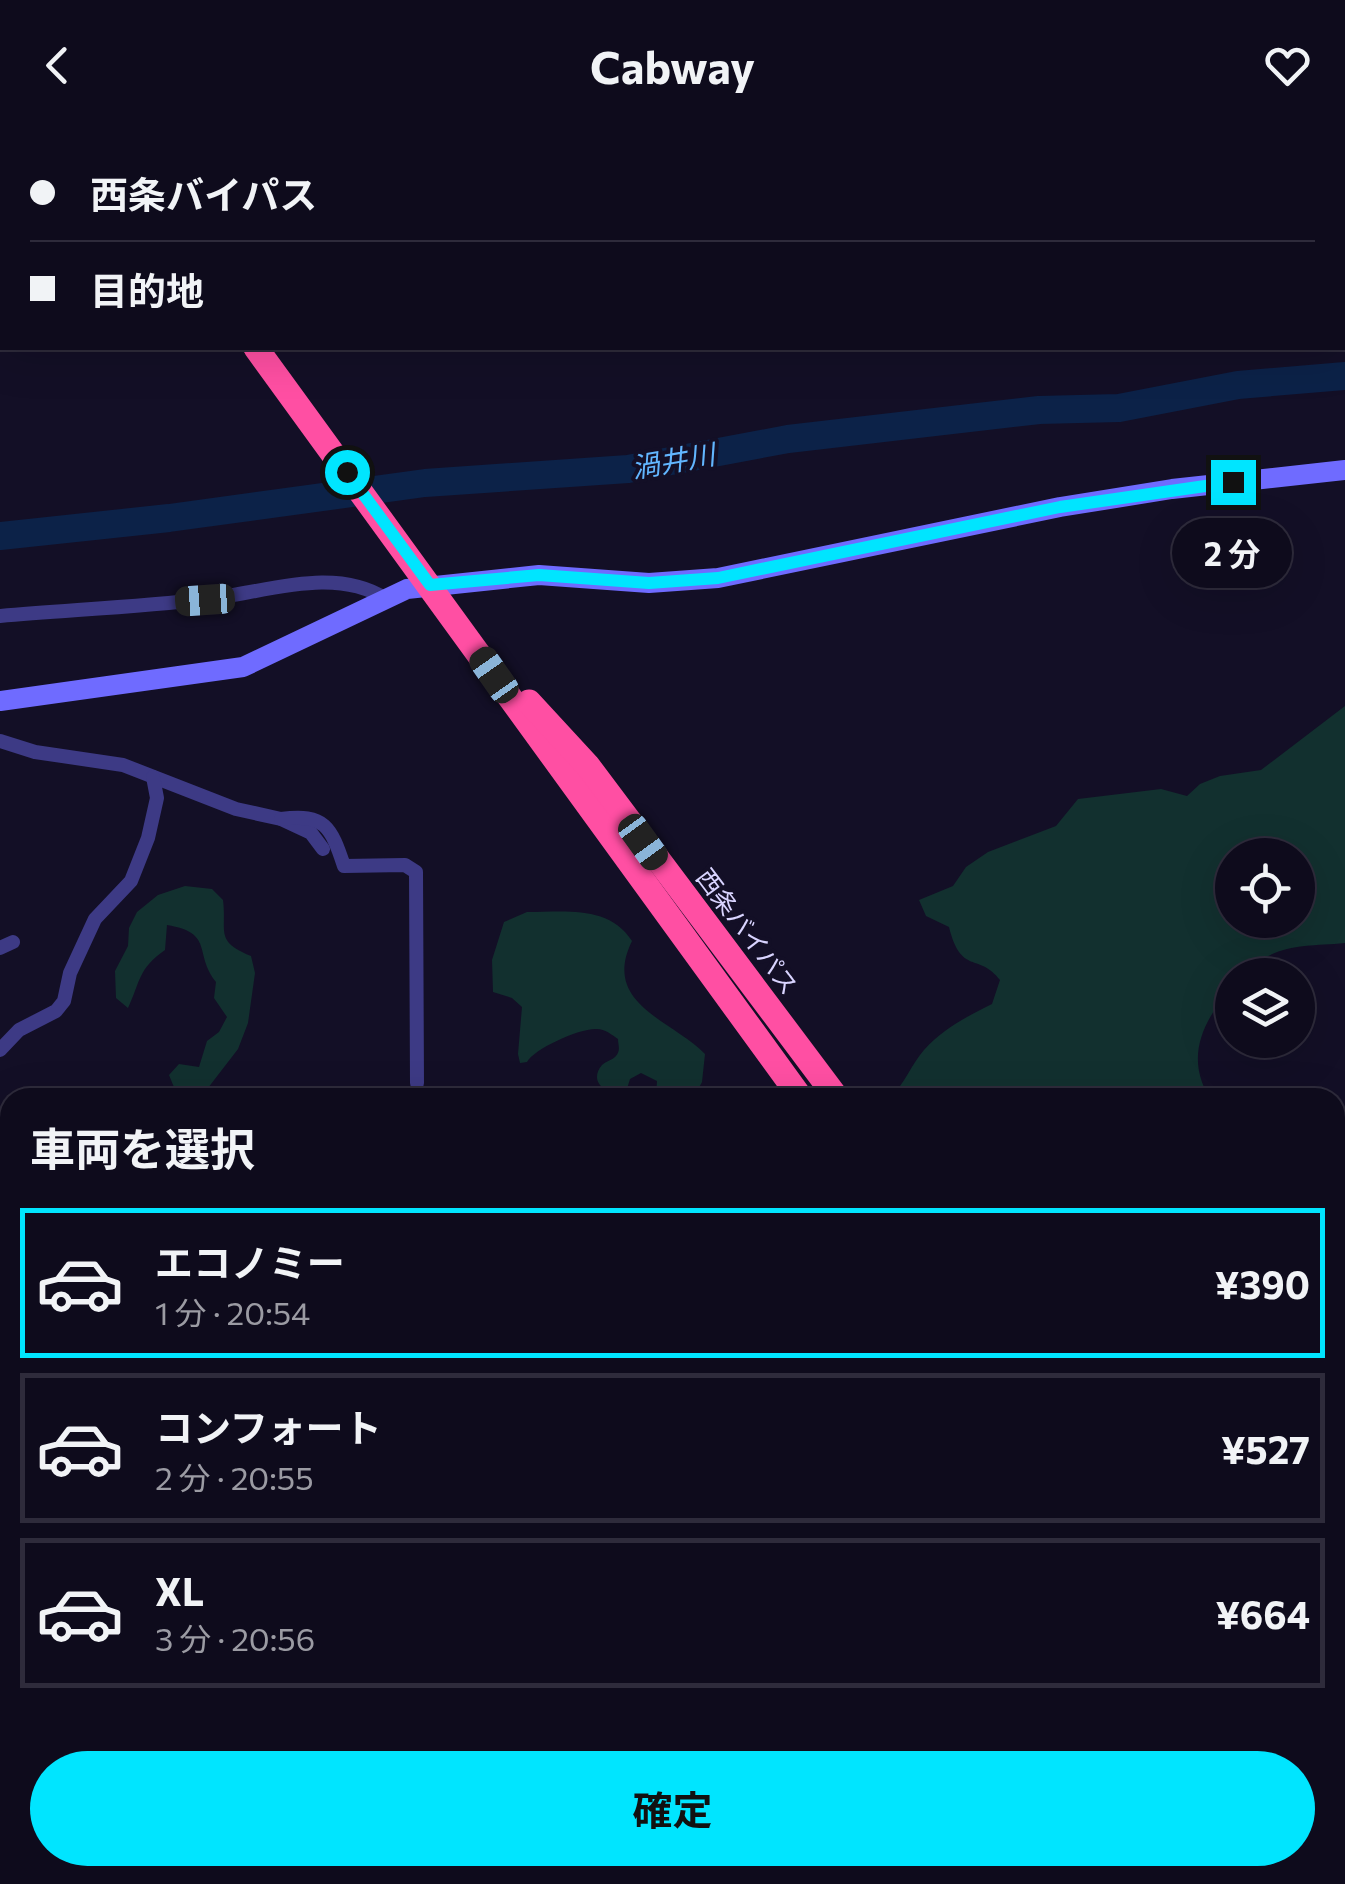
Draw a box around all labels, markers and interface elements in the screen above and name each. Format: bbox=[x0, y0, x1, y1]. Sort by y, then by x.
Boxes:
icon: back bbox=[30, 38, 85, 93]
text: Cabway bbox=[590, 38, 755, 93]
icon: heart bbox=[1260, 38, 1315, 93]
text: 西条バイパス bbox=[90, 170, 317, 217]
text: 目的地 bbox=[90, 266, 204, 313]
water label: 渦井川 bbox=[629, 435, 720, 484]
route start bbox=[325, 450, 370, 495]
route end bbox=[1211, 460, 1256, 505]
callout: 2 分 bbox=[1173, 517, 1293, 587]
text: 2 分 bbox=[1204, 533, 1260, 573]
car bbox=[174, 583, 236, 617]
car bbox=[465, 642, 523, 708]
car bbox=[613, 809, 673, 875]
map controls bbox=[1215, 838, 1315, 1058]
button: locate bbox=[1215, 838, 1315, 938]
street label: 西条バイパス bbox=[691, 862, 805, 1000]
button: layers bbox=[1215, 958, 1315, 1058]
text: 車両を選択 bbox=[30, 1120, 255, 1175]
icon: car bbox=[35, 1238, 125, 1328]
text: エコノミー bbox=[155, 1238, 345, 1285]
text: ¥390 bbox=[1215, 1260, 1310, 1307]
text: 1 分 · 20:54 bbox=[155, 1292, 310, 1332]
icon: car bbox=[35, 1403, 125, 1493]
text: コンフォート bbox=[155, 1403, 382, 1450]
text: ¥527 bbox=[1221, 1425, 1310, 1472]
text: 2 分 · 20:55 bbox=[155, 1457, 314, 1497]
text: XL bbox=[155, 1567, 204, 1614]
icon: car bbox=[35, 1568, 125, 1658]
text: ¥664 bbox=[1215, 1590, 1310, 1637]
text: 3 分 · 20:56 bbox=[155, 1618, 315, 1658]
button: 確定 bbox=[30, 1751, 1315, 1866]

